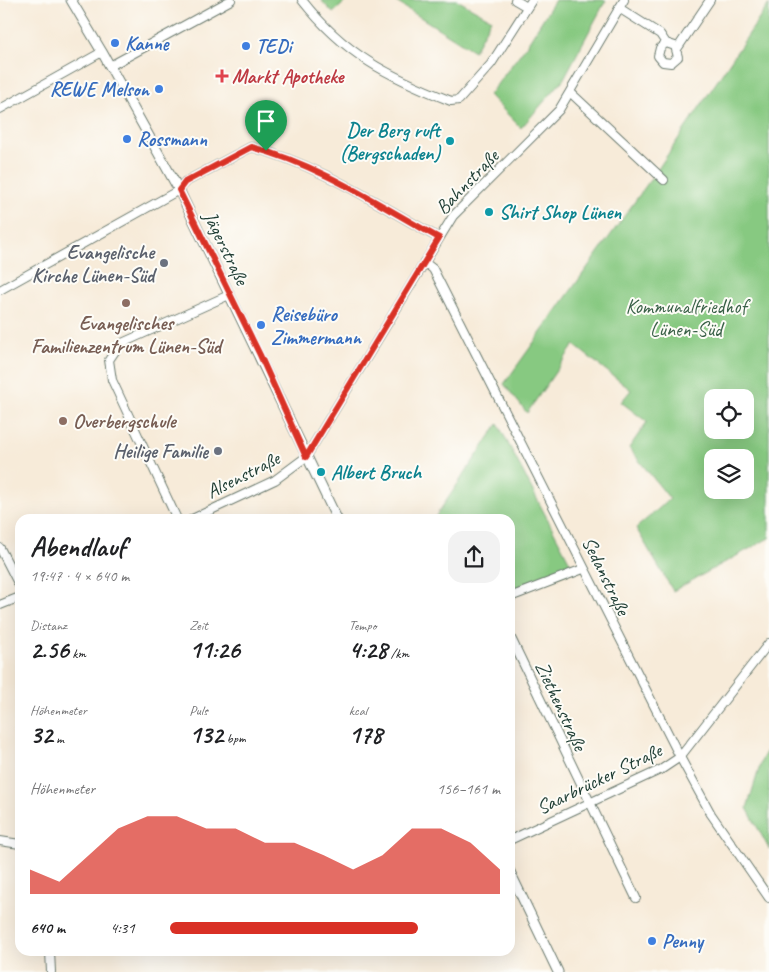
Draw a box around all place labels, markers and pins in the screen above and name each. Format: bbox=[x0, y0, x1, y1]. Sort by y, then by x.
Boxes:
place label: Kanne bbox=[125, 31, 170, 56]
place label: TEDi bbox=[256, 34, 294, 59]
marker: Kanne bbox=[109, 37, 121, 49]
marker: TEDi bbox=[240, 40, 252, 52]
place label: Markt Apotheke bbox=[232, 64, 345, 89]
marker: Markt Apotheke bbox=[216, 70, 228, 82]
place label: REWE Melson bbox=[50, 77, 151, 102]
marker: REWE Melson bbox=[153, 83, 165, 95]
pin bbox=[245, 100, 287, 151]
place label: Der Berg ruft (Bergschaden) bbox=[340, 118, 442, 166]
place label: Rossmann bbox=[137, 127, 208, 152]
marker: Rossmann bbox=[121, 133, 133, 145]
marker: Der Berg ruft (Bergschaden) bbox=[444, 135, 456, 147]
place label: Shirt Shop Lünen bbox=[499, 200, 622, 225]
marker: Shirt Shop Lünen bbox=[483, 206, 495, 218]
place label: Evangelische Kirche Lünen-Süd bbox=[32, 240, 158, 288]
marker: Evangelische Kirche Lünen-Süd bbox=[158, 257, 170, 269]
marker: Evangelisches Familienzentrum Lünen-Süd bbox=[120, 297, 132, 309]
place label: Reisebüro Zimmermann bbox=[271, 302, 363, 350]
place label: Evangelisches Familienzentrum Lünen-Süd bbox=[31, 311, 225, 359]
marker: Reisebüro Zimmermann bbox=[255, 319, 267, 331]
place label: Overbergschule bbox=[73, 409, 178, 434]
marker: Overbergschule bbox=[57, 415, 69, 427]
place label: Heilige Familie bbox=[113, 439, 209, 464]
marker: Heilige Familie bbox=[212, 445, 224, 457]
place label: Albert Bruch bbox=[331, 460, 423, 485]
marker: Albert Bruch bbox=[315, 466, 327, 478]
place label: Penny bbox=[662, 929, 705, 954]
marker: Penny bbox=[646, 935, 658, 947]

